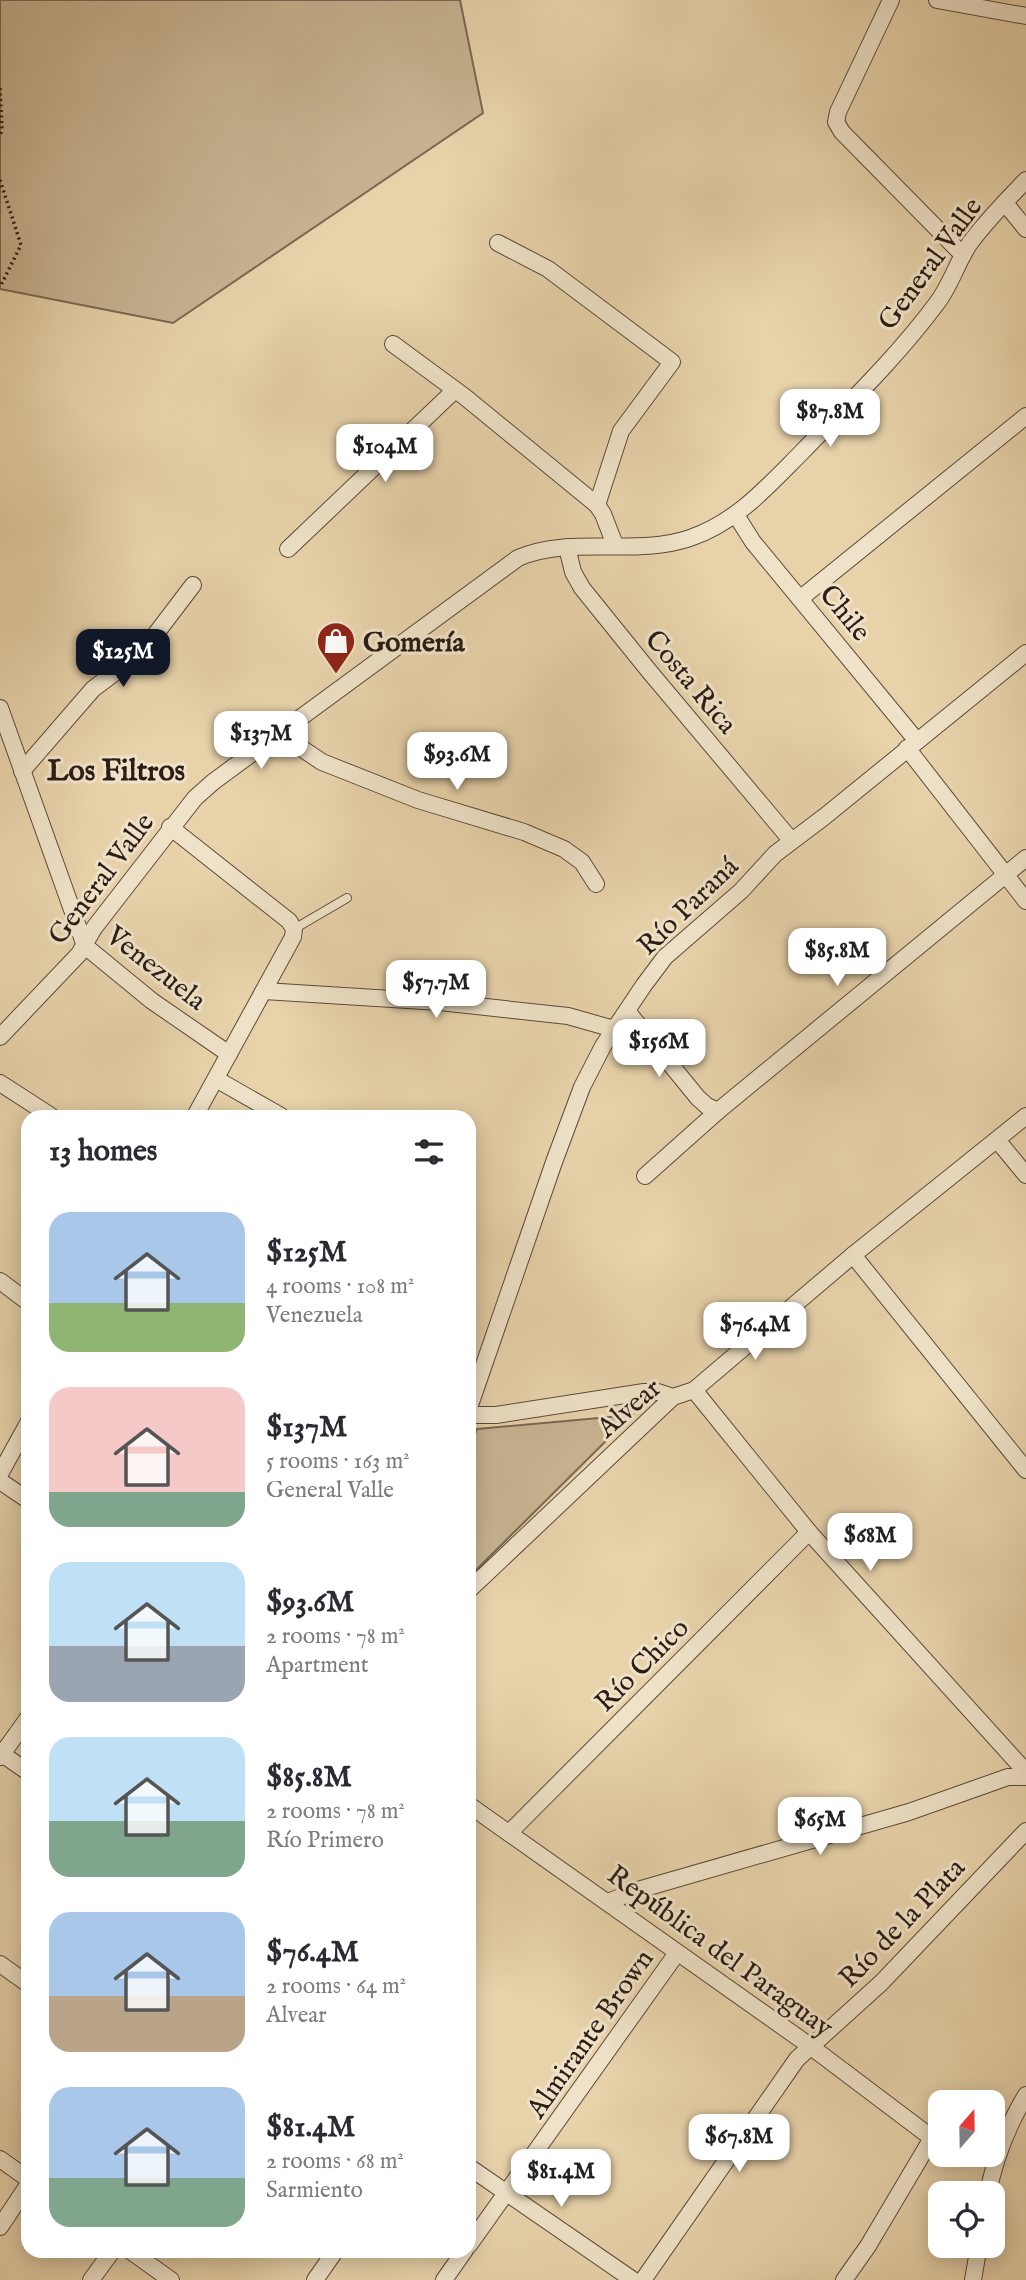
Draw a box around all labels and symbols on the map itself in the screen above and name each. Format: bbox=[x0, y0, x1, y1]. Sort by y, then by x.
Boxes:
street label: General Valle bbox=[871, 191, 991, 338]
pin: $87.8M bbox=[773, 390, 887, 449]
pin: $104M bbox=[336, 424, 434, 484]
street label: Chile bbox=[811, 578, 878, 649]
shop icon: Gomería bbox=[315, 620, 357, 675]
street label: Costa Rica bbox=[636, 623, 744, 743]
place label: Gomería bbox=[363, 626, 466, 661]
pin: $125M bbox=[74, 630, 172, 689]
pin: $137M bbox=[212, 712, 310, 771]
pin: $93.6M bbox=[400, 732, 514, 792]
district label: Los Filtros bbox=[47, 753, 185, 791]
street label: General Valle bbox=[41, 807, 163, 952]
street label: Río Paraná bbox=[631, 849, 747, 964]
street label: Venezuela bbox=[98, 918, 213, 1020]
pin: $85.8M bbox=[780, 928, 894, 988]
pin: $57.7M bbox=[379, 960, 493, 1020]
pin: $156M bbox=[610, 1020, 708, 1079]
pin: $76.4M bbox=[698, 1302, 812, 1362]
street label: Alvear bbox=[590, 1371, 669, 1447]
pin: $68M bbox=[829, 1514, 911, 1573]
street label: Río Chico bbox=[588, 1611, 697, 1720]
pin: $65M bbox=[779, 1798, 861, 1857]
street label: Río de la Plata bbox=[832, 1851, 974, 1996]
street label: República del Paraguay bbox=[600, 1858, 840, 2046]
street label: Almirante Brown bbox=[519, 1943, 662, 2127]
north arrow bbox=[928, 2090, 1004, 2166]
pin: $67.8M bbox=[682, 2114, 796, 2174]
pin: $81.4M bbox=[504, 2150, 618, 2209]

